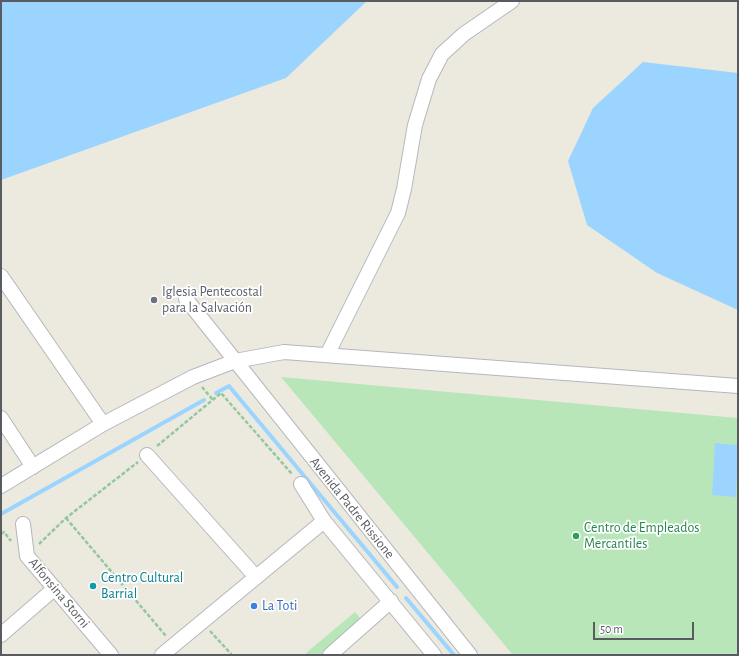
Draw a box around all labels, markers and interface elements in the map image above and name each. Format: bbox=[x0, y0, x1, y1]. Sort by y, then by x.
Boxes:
place label: Iglesia Pentecostal para la Salvación bbox=[162, 284, 262, 316]
marker: Iglesia Pentecostal para la Salvación bbox=[149, 295, 159, 305]
street label: Avenida Padre Rissione bbox=[306, 454, 398, 562]
place label: Centro de Empleados Mercantiles bbox=[584, 520, 699, 552]
marker: Centro de Empleados Mercantiles bbox=[571, 531, 581, 541]
street label: Alfonsina Storni bbox=[25, 554, 93, 632]
place label: Centro Cultural Barrial bbox=[101, 570, 183, 602]
marker: Centro Cultural Barrial bbox=[88, 581, 98, 591]
place label: La Toti bbox=[262, 598, 297, 614]
marker: La Toti bbox=[249, 601, 259, 611]
scale bar bbox=[595, 614, 696, 640]
text: 50 m bbox=[600, 623, 623, 635]

